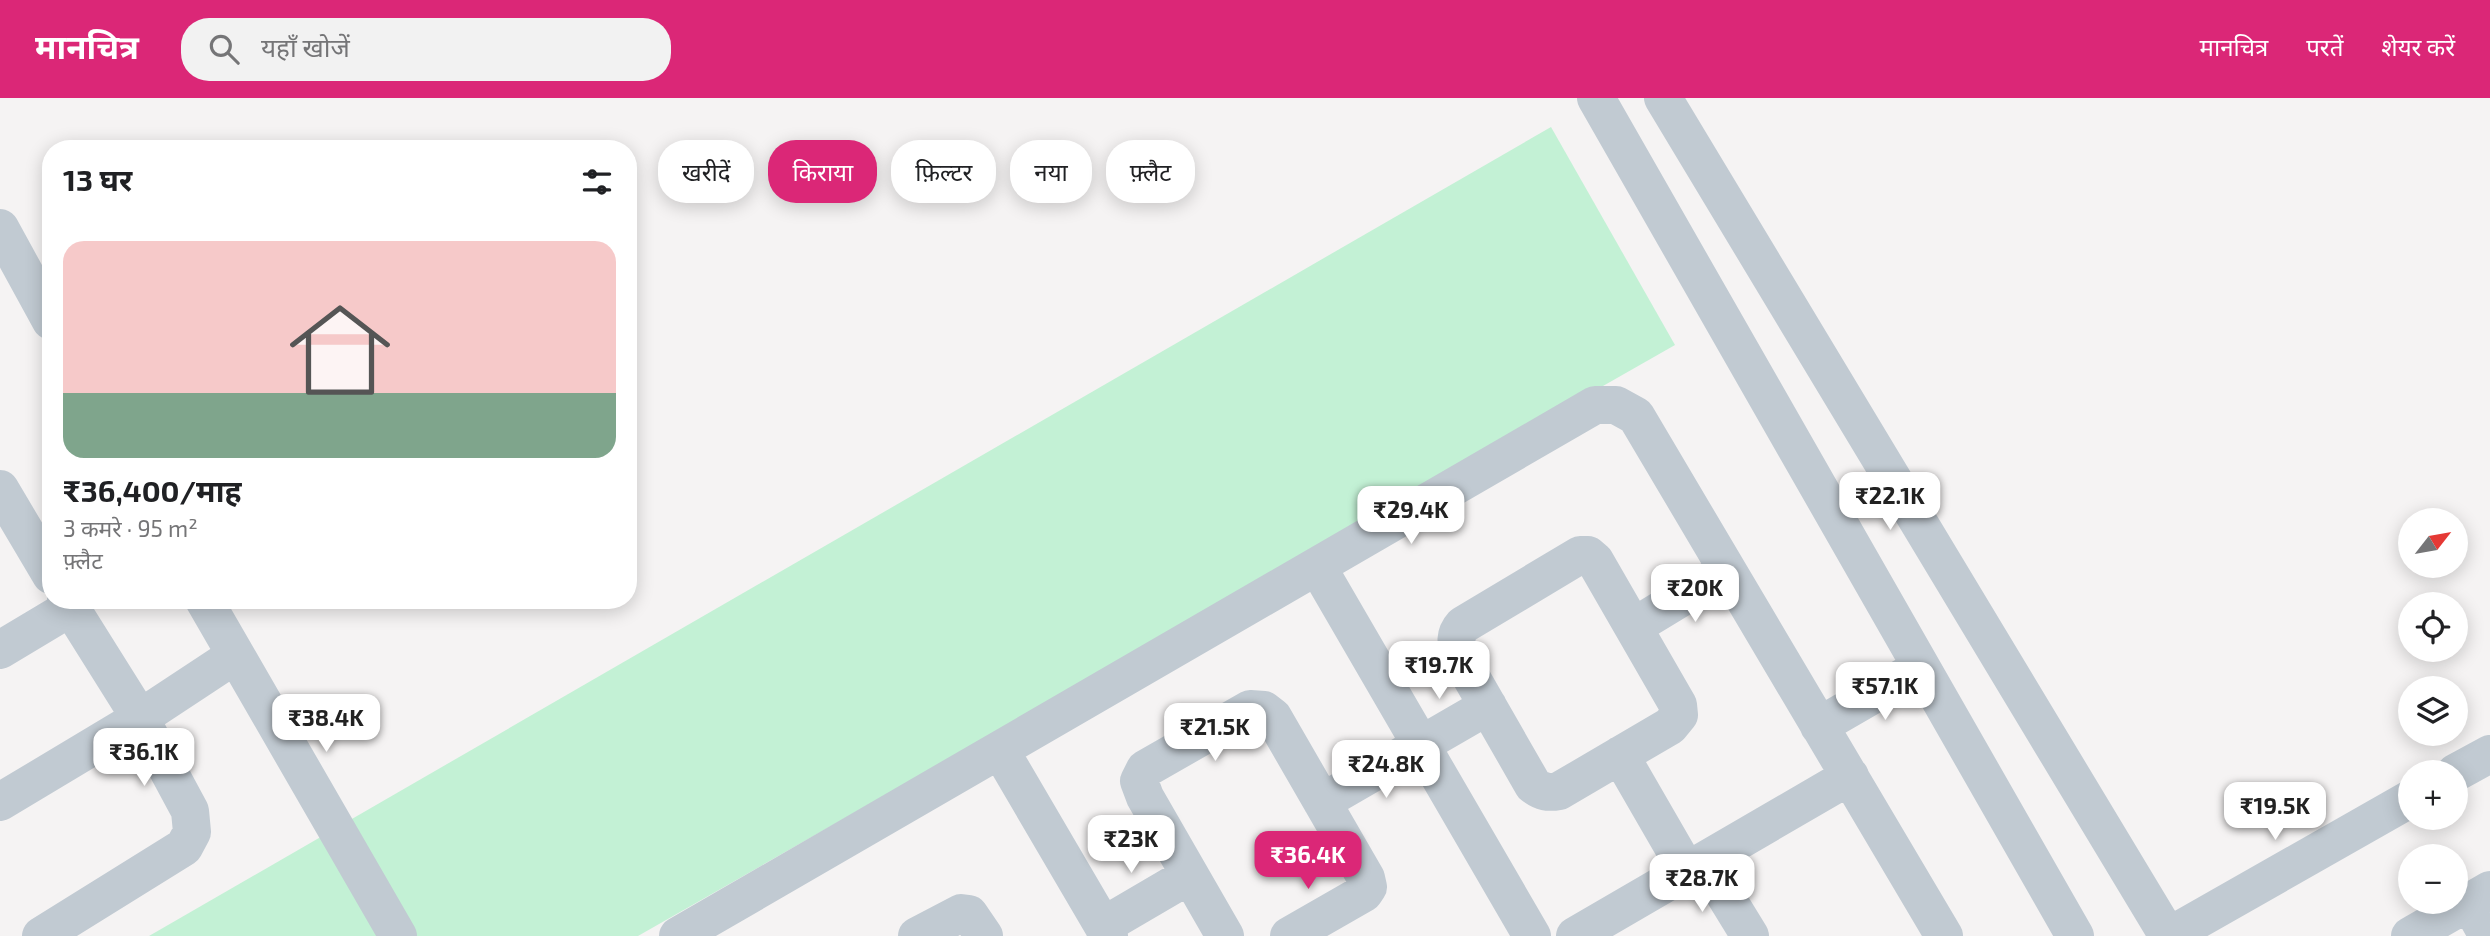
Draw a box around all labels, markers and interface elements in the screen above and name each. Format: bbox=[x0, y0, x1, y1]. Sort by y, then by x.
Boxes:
search box bbox=[181, 18, 671, 81]
text: मानचित्र bbox=[35, 26, 139, 66]
icon: search bbox=[205, 30, 243, 68]
text: यहाँ खोजें bbox=[261, 31, 350, 62]
text: मानचित्र bbox=[2200, 32, 2268, 61]
text: परतें bbox=[2306, 32, 2343, 61]
text: शेयर करें bbox=[2381, 32, 2455, 61]
chip: खरीदें bbox=[658, 140, 754, 203]
chip: किराया bbox=[768, 140, 877, 203]
chip: फ़िल्टर bbox=[891, 140, 996, 203]
chip: नया bbox=[1010, 140, 1092, 203]
chip: फ़्लैट bbox=[1106, 140, 1195, 203]
text: 13 घर bbox=[63, 161, 132, 197]
icon: filters bbox=[578, 163, 616, 201]
icon: home bbox=[277, 287, 403, 413]
text: ₹36,400/माह bbox=[63, 472, 242, 508]
pin: ₹22.1K bbox=[1833, 472, 1947, 532]
text: ₹22.1K bbox=[1855, 481, 1925, 509]
pin: ₹29.4K bbox=[1354, 486, 1468, 546]
text: ₹29.4K bbox=[1373, 495, 1449, 523]
north arrow bbox=[2398, 508, 2468, 578]
map controls bbox=[2398, 508, 2468, 914]
text: 3 कमरे · 95 m² bbox=[63, 514, 198, 542]
text: फ़्लैट bbox=[63, 546, 103, 574]
pin: ₹20K bbox=[1654, 564, 1736, 624]
text: ₹20K bbox=[1667, 573, 1723, 601]
button: locate bbox=[2398, 592, 2468, 662]
pin: ₹19.7K bbox=[1382, 642, 1496, 701]
text: ₹19.7K bbox=[1405, 650, 1473, 678]
pin: ₹57.1K bbox=[1828, 662, 1942, 722]
text: ₹57.1K bbox=[1852, 671, 1918, 699]
button: layers bbox=[2398, 676, 2468, 746]
pin: ₹38.4K bbox=[269, 694, 383, 754]
text: ₹38.4K bbox=[288, 703, 364, 731]
pin: ₹21.5K bbox=[1158, 704, 1272, 763]
text: ₹21.5K bbox=[1180, 712, 1250, 740]
pin: ₹36.1K bbox=[87, 728, 201, 788]
text: ₹36.1K bbox=[109, 737, 179, 765]
pin: ₹24.8K bbox=[1329, 740, 1443, 800]
text: ₹24.8K bbox=[1348, 749, 1424, 777]
button: + bbox=[2398, 760, 2468, 830]
pin: ₹19.5K bbox=[2218, 782, 2332, 842]
text: ₹19.5K bbox=[2240, 791, 2310, 819]
pin: ₹23K bbox=[1090, 816, 1172, 875]
text: ₹23K bbox=[1104, 824, 1158, 852]
pin: ₹36.4K bbox=[1251, 832, 1365, 891]
text: ₹36.4K bbox=[1271, 840, 1345, 868]
button: − bbox=[2398, 844, 2468, 914]
pin: ₹28.7K bbox=[1645, 854, 1759, 914]
text: ₹28.7K bbox=[1666, 863, 1738, 891]

